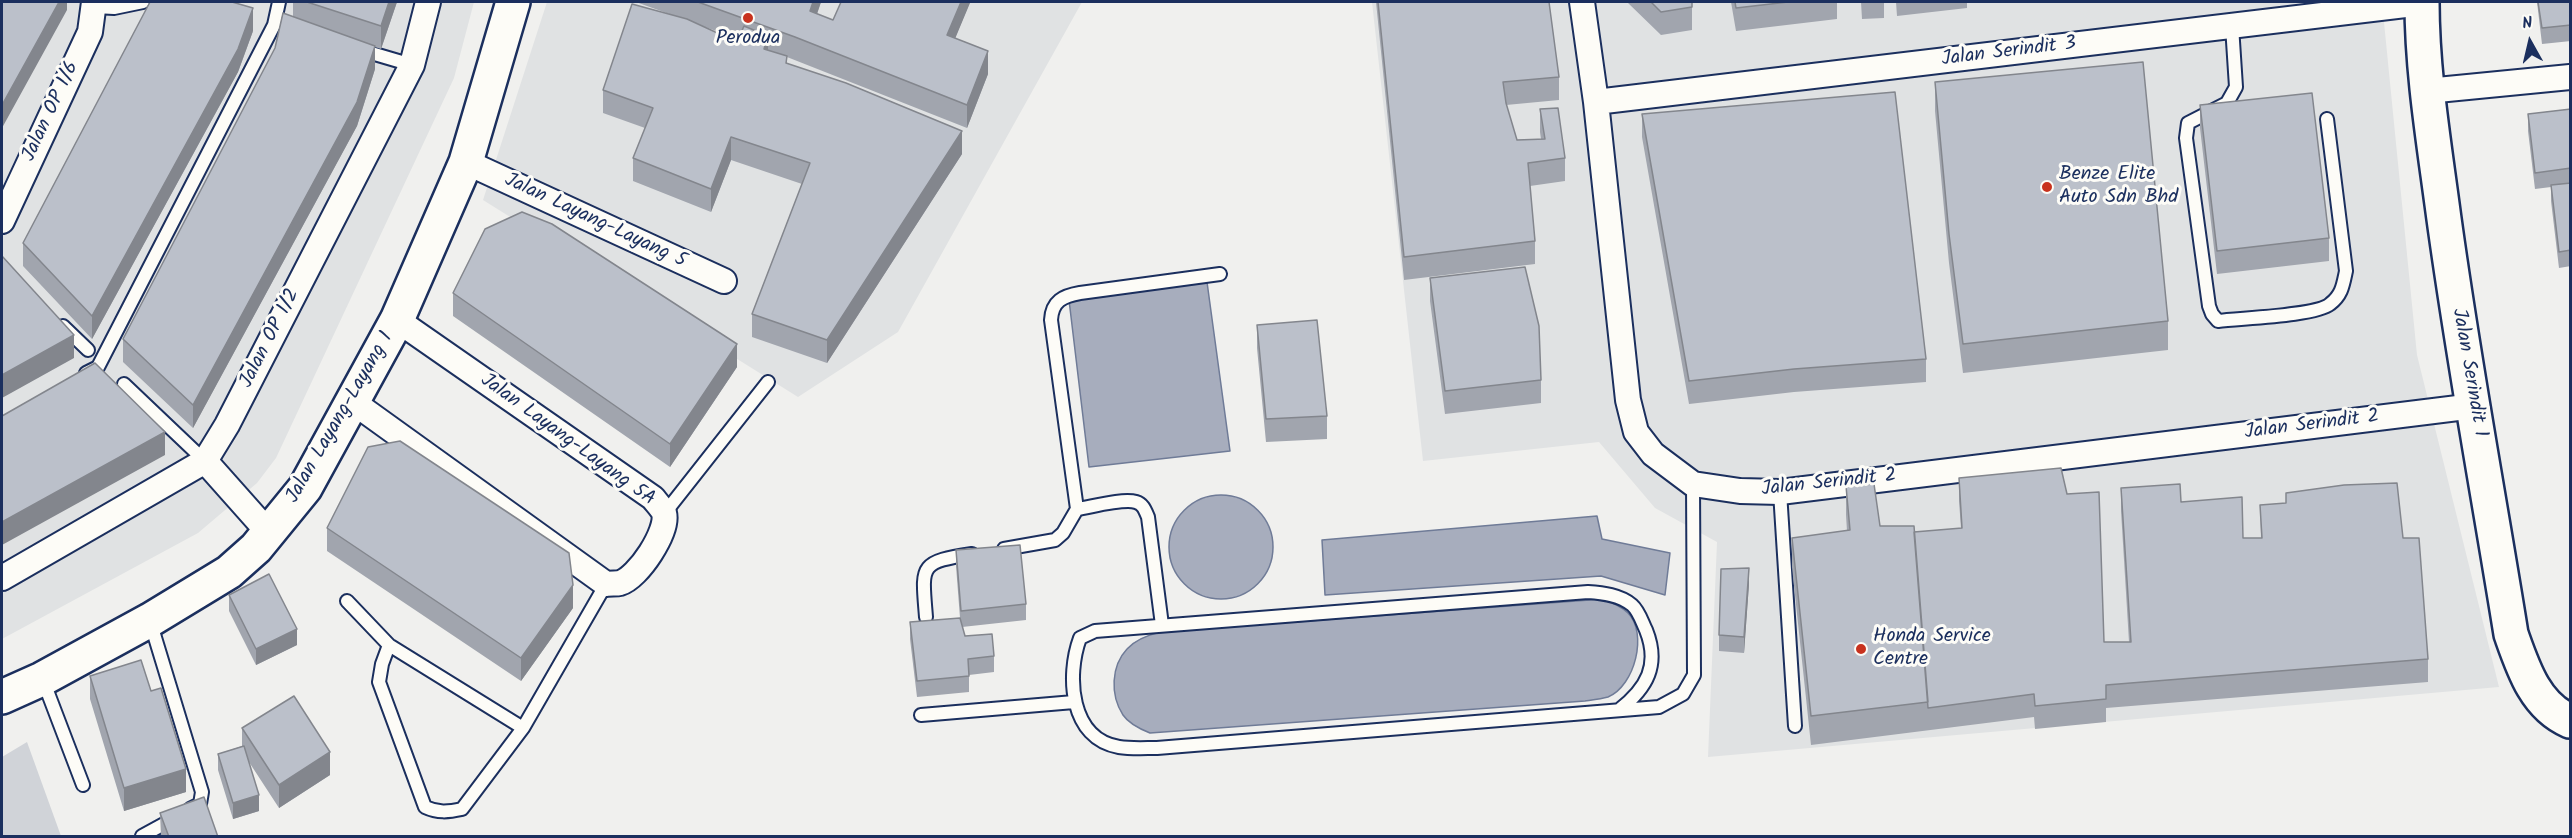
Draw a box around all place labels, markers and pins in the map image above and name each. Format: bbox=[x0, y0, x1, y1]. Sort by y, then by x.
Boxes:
marker: Perodua bbox=[741, 11, 755, 25]
place label: Perodua bbox=[716, 28, 780, 52]
place label: Benze Elite Auto Sdn Bhd bbox=[2059, 164, 2178, 211]
marker: Benze Elite Auto Sdn Bhd bbox=[2040, 180, 2054, 194]
place label: Honda Service Centre bbox=[1873, 626, 1991, 673]
marker: Honda Service Centre bbox=[1854, 642, 1868, 656]

